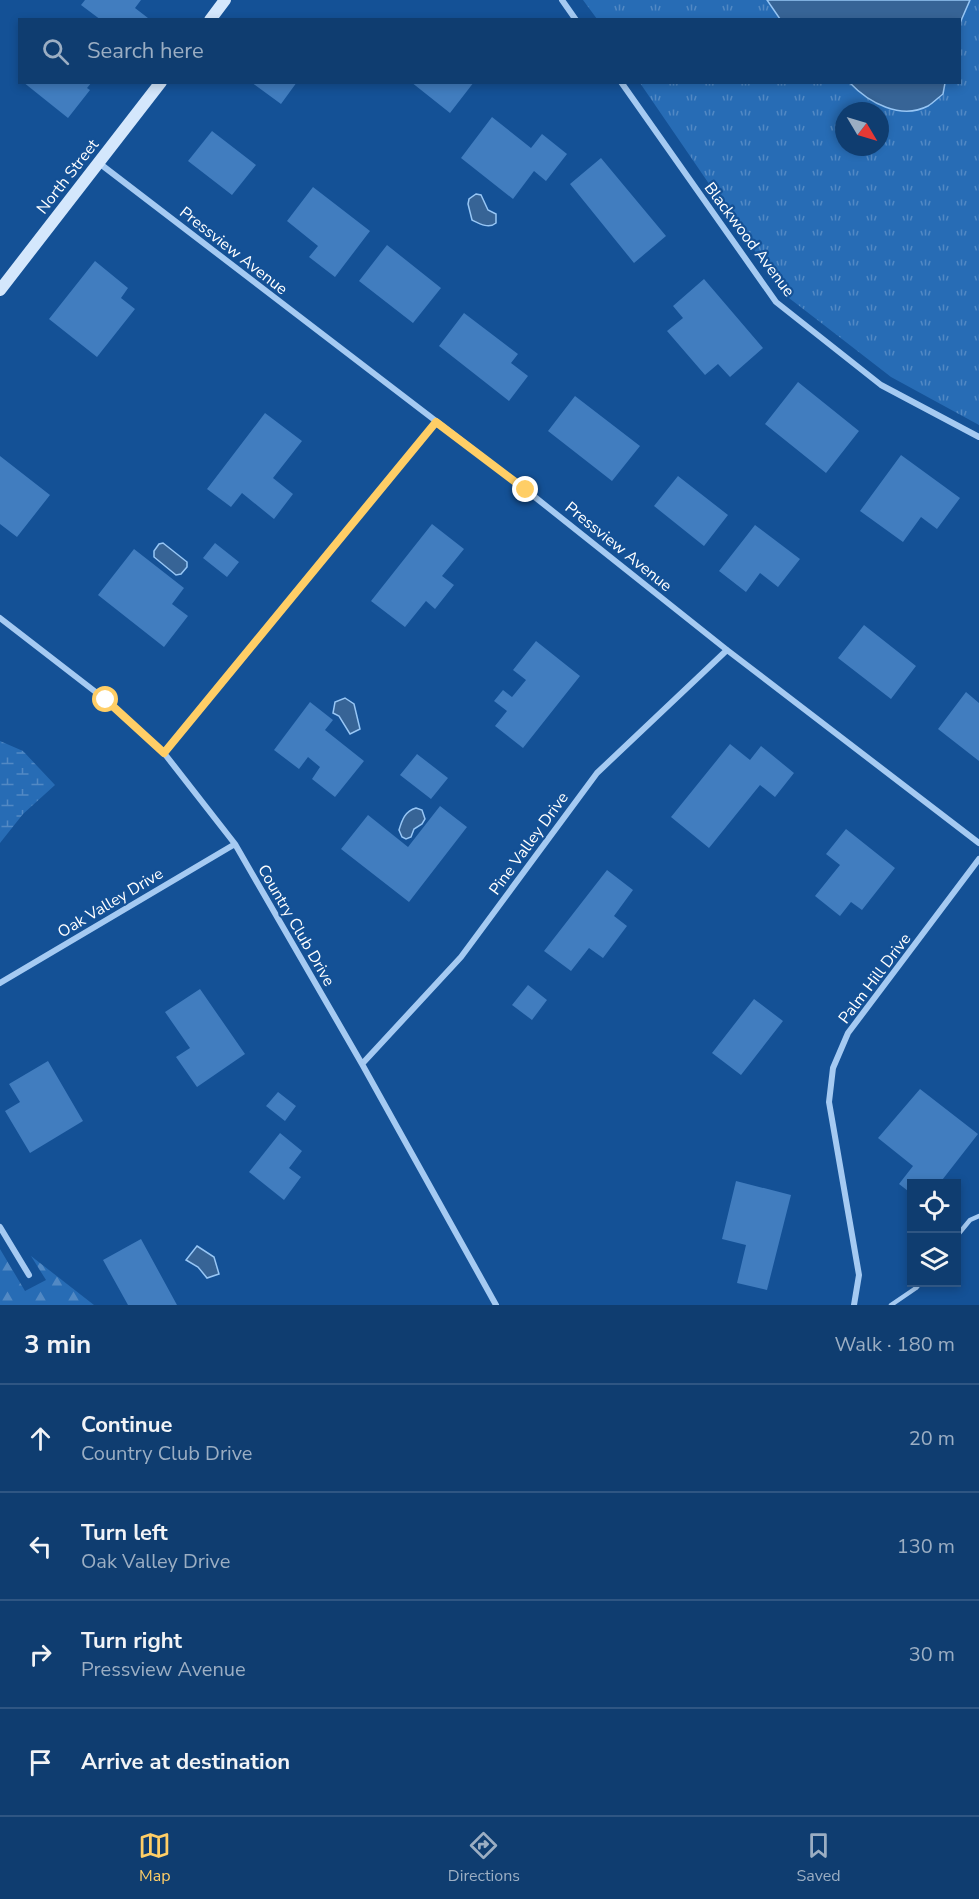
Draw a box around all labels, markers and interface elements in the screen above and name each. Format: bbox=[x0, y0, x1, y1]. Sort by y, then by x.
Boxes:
search box bbox=[18, 18, 961, 84]
icon: search bbox=[39, 35, 72, 68]
text: Search here bbox=[87, 36, 204, 66]
north arrow bbox=[835, 102, 889, 156]
street label: North Street bbox=[32, 134, 104, 219]
street label: Blackwood Avenue bbox=[699, 178, 800, 301]
street label: Pressview Avenue bbox=[175, 202, 292, 300]
route end bbox=[512, 476, 538, 502]
street label: Pressview Avenue bbox=[560, 497, 676, 597]
route start bbox=[92, 686, 118, 712]
street label: Pine Valley Drive bbox=[484, 788, 574, 899]
street label: Country Club Drive bbox=[252, 861, 340, 990]
street label: Oak Valley Drive bbox=[54, 863, 167, 943]
street label: Palm Hill Drive bbox=[833, 929, 916, 1028]
map controls bbox=[907, 1179, 961, 1287]
button: locate bbox=[907, 1179, 961, 1233]
button: layers bbox=[907, 1233, 961, 1287]
text: 3 min bbox=[24, 1327, 91, 1362]
text: Walk · 180 m bbox=[835, 1331, 955, 1358]
text: Continue bbox=[81, 1410, 172, 1440]
icon: ahead bbox=[24, 1422, 57, 1455]
text: 20 m bbox=[909, 1425, 955, 1452]
text: Country Club Drive bbox=[81, 1440, 252, 1467]
text: Turn left bbox=[81, 1518, 168, 1548]
icon: left bbox=[24, 1530, 57, 1563]
text: 130 m bbox=[897, 1533, 955, 1560]
text: Oak Valley Drive bbox=[81, 1548, 230, 1575]
text: Turn right bbox=[81, 1626, 182, 1656]
icon: right bbox=[24, 1638, 57, 1671]
text: 30 m bbox=[909, 1641, 955, 1668]
text: Pressview Avenue bbox=[81, 1656, 246, 1683]
icon: arrive bbox=[24, 1746, 57, 1779]
text: Arrive at destination bbox=[81, 1747, 290, 1777]
tab: Map bbox=[138, 1829, 171, 1887]
tab: Directions bbox=[448, 1829, 520, 1887]
tab: Saved bbox=[797, 1829, 841, 1887]

